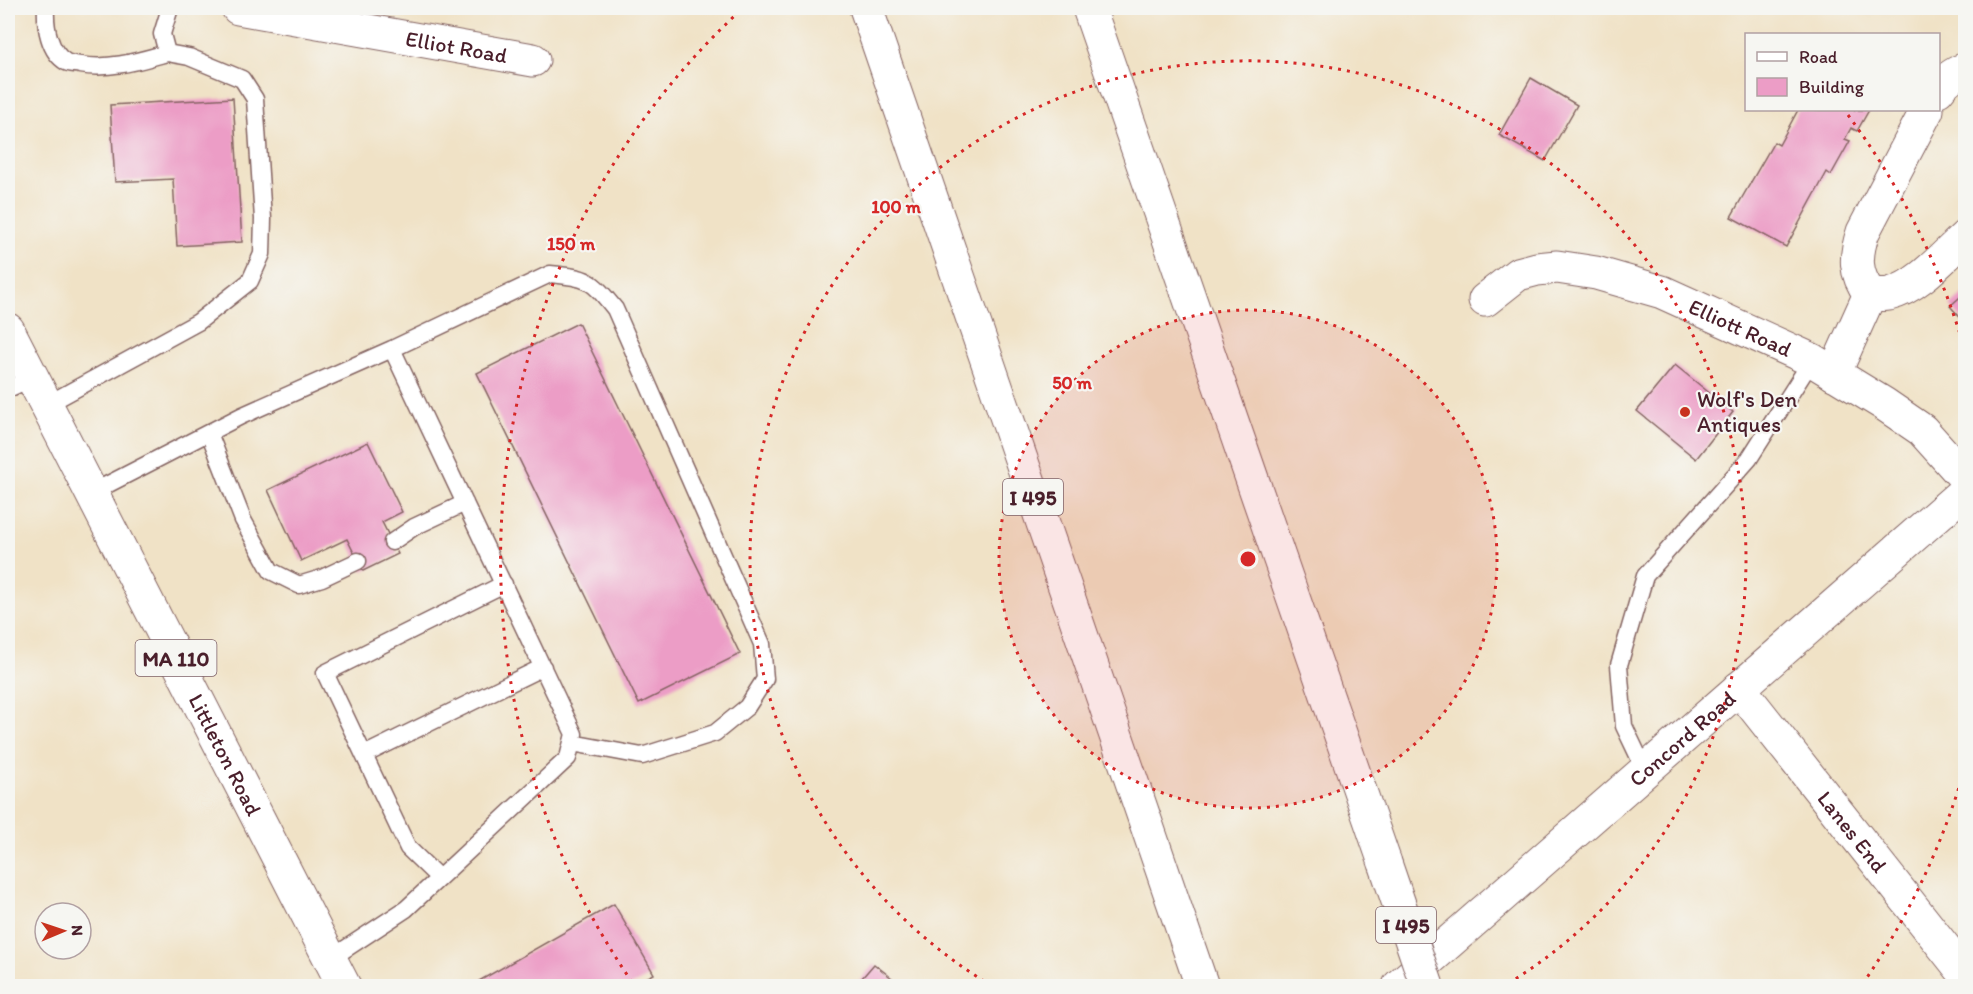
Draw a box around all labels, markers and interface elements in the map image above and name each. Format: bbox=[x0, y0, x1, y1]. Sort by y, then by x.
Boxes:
street label: Elliot Road bbox=[404, 24, 510, 69]
legend bbox=[1745, 33, 1940, 111]
text: Road bbox=[1799, 46, 1838, 68]
text: Building bbox=[1799, 76, 1865, 98]
text: 100 m bbox=[871, 196, 922, 218]
text: 150 m bbox=[547, 233, 596, 255]
street label: Elliott Road bbox=[1685, 293, 1796, 363]
text: 50 m bbox=[1052, 372, 1093, 394]
place label: Wolf's Den Antiques bbox=[1697, 386, 1798, 438]
marker: Wolf's Den Antiques bbox=[1678, 405, 1692, 419]
road number: I 495 bbox=[1003, 479, 1063, 515]
centre of rings bbox=[1238, 549, 1258, 569]
road number: MA 110 bbox=[136, 640, 216, 676]
street label: Concord Road bbox=[1623, 684, 1741, 792]
street label: Littleton Road bbox=[183, 689, 268, 820]
street label: Lanes End bbox=[1812, 785, 1893, 878]
north arrow bbox=[33, 901, 93, 961]
road number: I 495 bbox=[1376, 907, 1436, 943]
text: N bbox=[68, 925, 87, 936]

